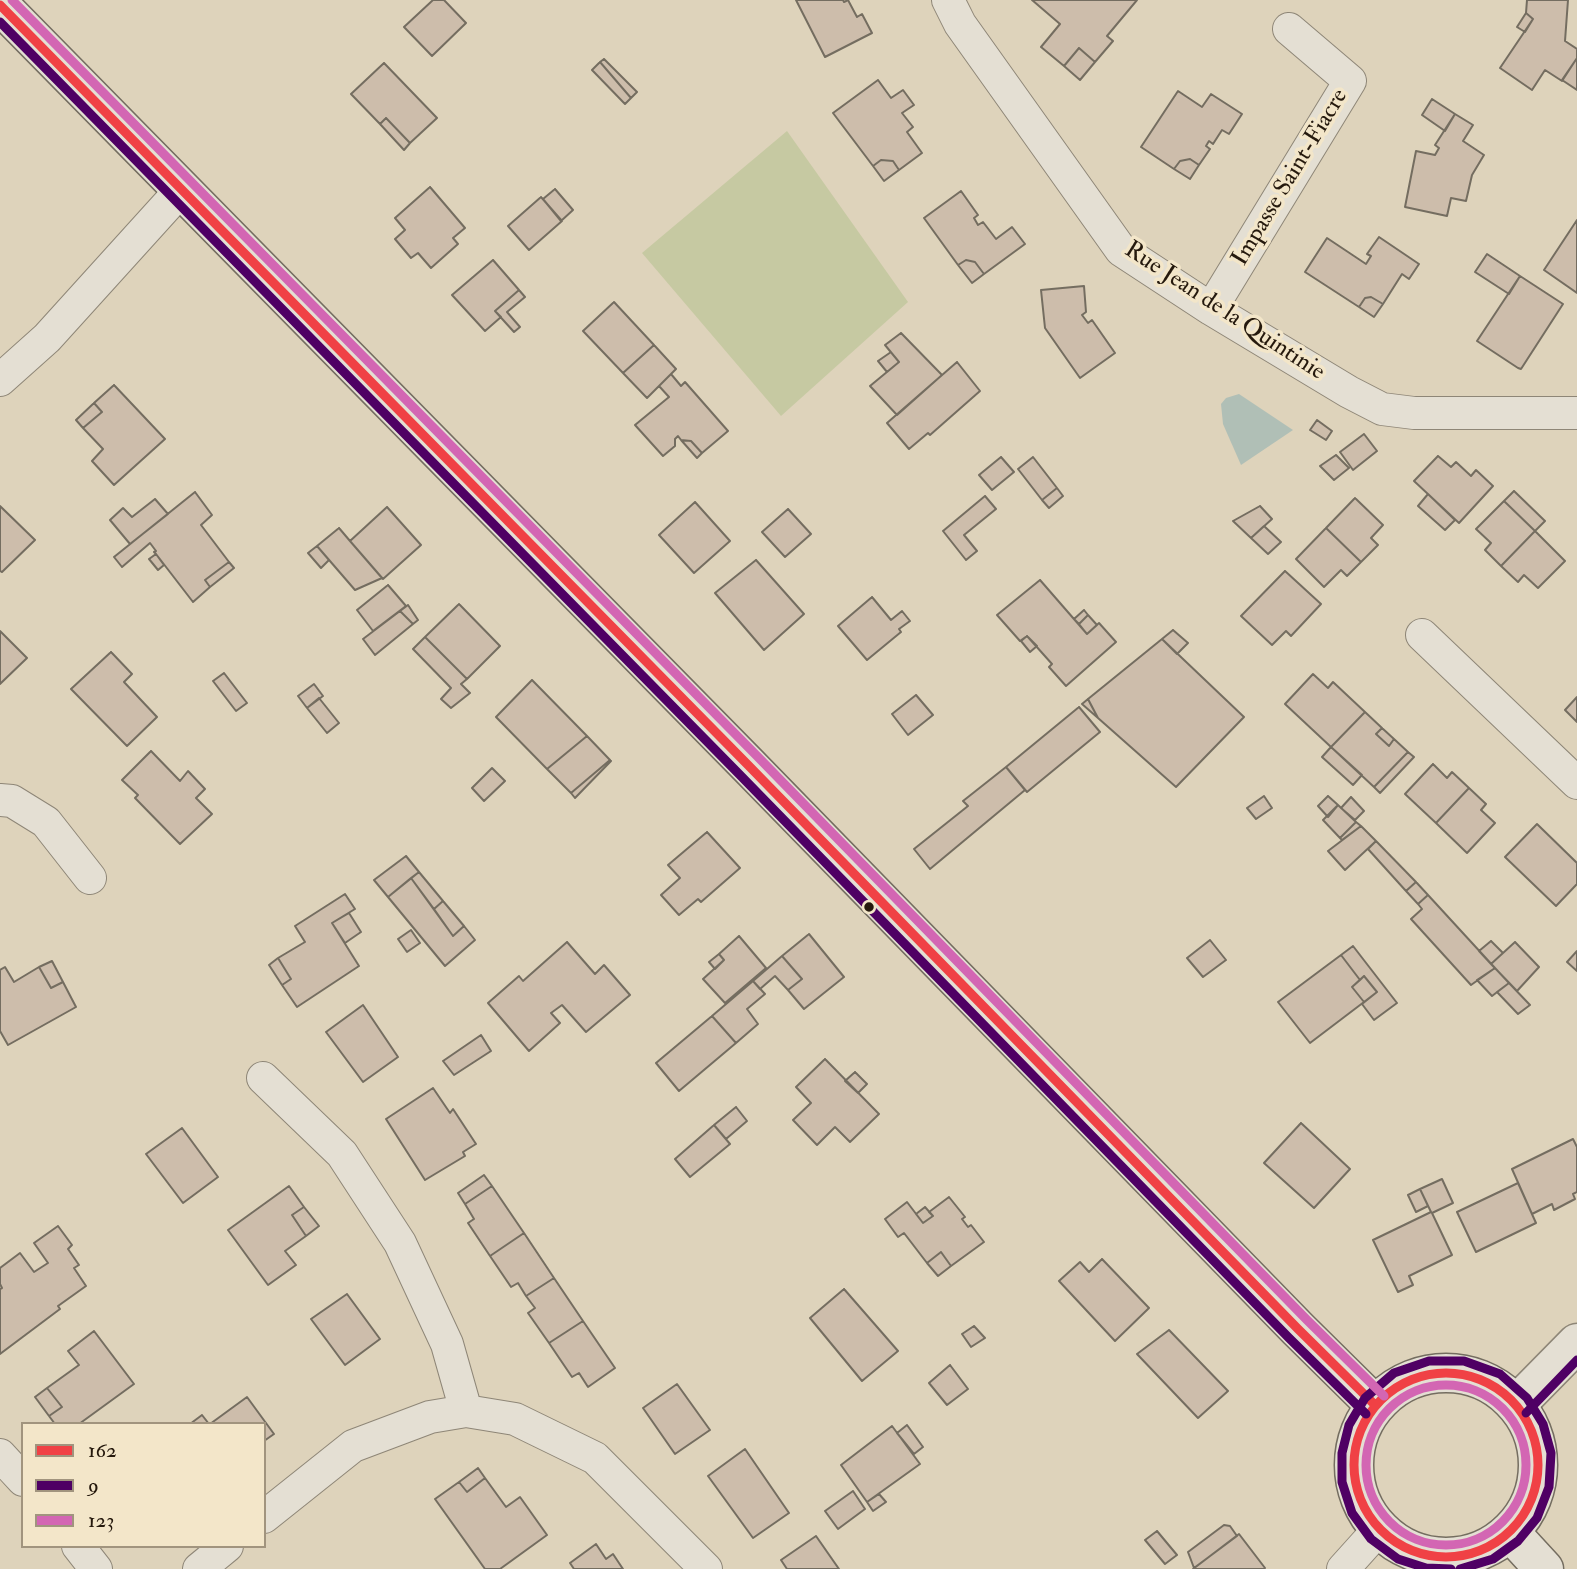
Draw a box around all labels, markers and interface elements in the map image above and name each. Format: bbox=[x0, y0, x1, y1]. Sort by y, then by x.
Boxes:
street label: Impasse Saint-Fiacre bbox=[1227, 84, 1355, 272]
street label: Rue Jean de la Quintinie bbox=[1118, 236, 1330, 388]
unlabelled marker bbox=[862, 900, 876, 914]
legend bbox=[21, 1422, 266, 1548]
text: 162 bbox=[88, 1437, 117, 1464]
text: 9 bbox=[88, 1472, 99, 1499]
text: 123 bbox=[88, 1507, 114, 1534]

